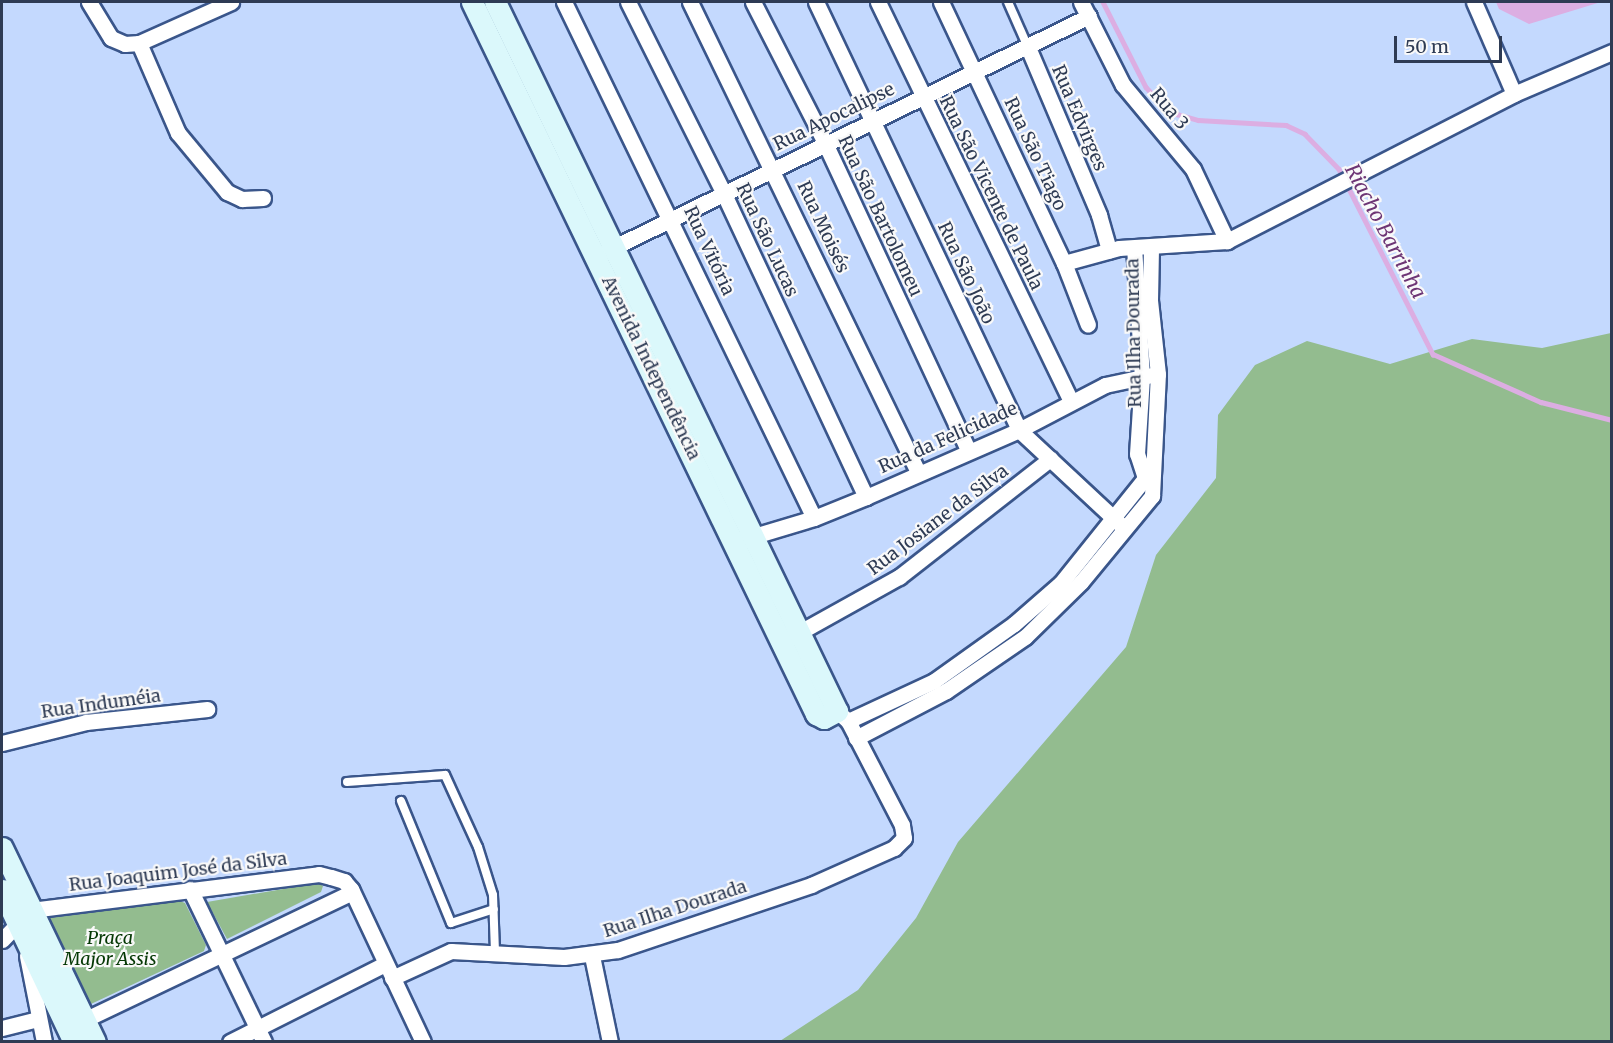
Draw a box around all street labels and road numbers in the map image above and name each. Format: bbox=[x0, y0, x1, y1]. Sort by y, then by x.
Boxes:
street label: Rua Edvirges bbox=[1047, 62, 1111, 174]
street label: Rua Apocalipse bbox=[770, 78, 898, 156]
street label: Rua 3 bbox=[1145, 84, 1193, 134]
street label: Rua São Vicente de Paula bbox=[935, 93, 1047, 293]
street label: Rua São Tiago bbox=[999, 94, 1071, 214]
street label: Rua São Bartolomeu bbox=[833, 132, 927, 300]
street label: Rua Moisés bbox=[792, 178, 854, 276]
street label: Rua São Lucas bbox=[731, 180, 803, 300]
street label: Rua Vitória bbox=[679, 203, 739, 299]
street label: Rua São João bbox=[933, 219, 999, 327]
street label: Rua Ilha Dourada bbox=[1122, 258, 1146, 408]
street label: Avenida Independência bbox=[597, 272, 705, 464]
street label: Rua da Felicidade bbox=[875, 398, 1021, 478]
street label: Rua Josiane da Silva bbox=[864, 460, 1012, 580]
street label: Rua Induméia bbox=[40, 685, 162, 723]
street label: Rua Joaquim José da Silva bbox=[68, 848, 288, 896]
street label: Rua Ilha Dourada bbox=[601, 876, 749, 942]

